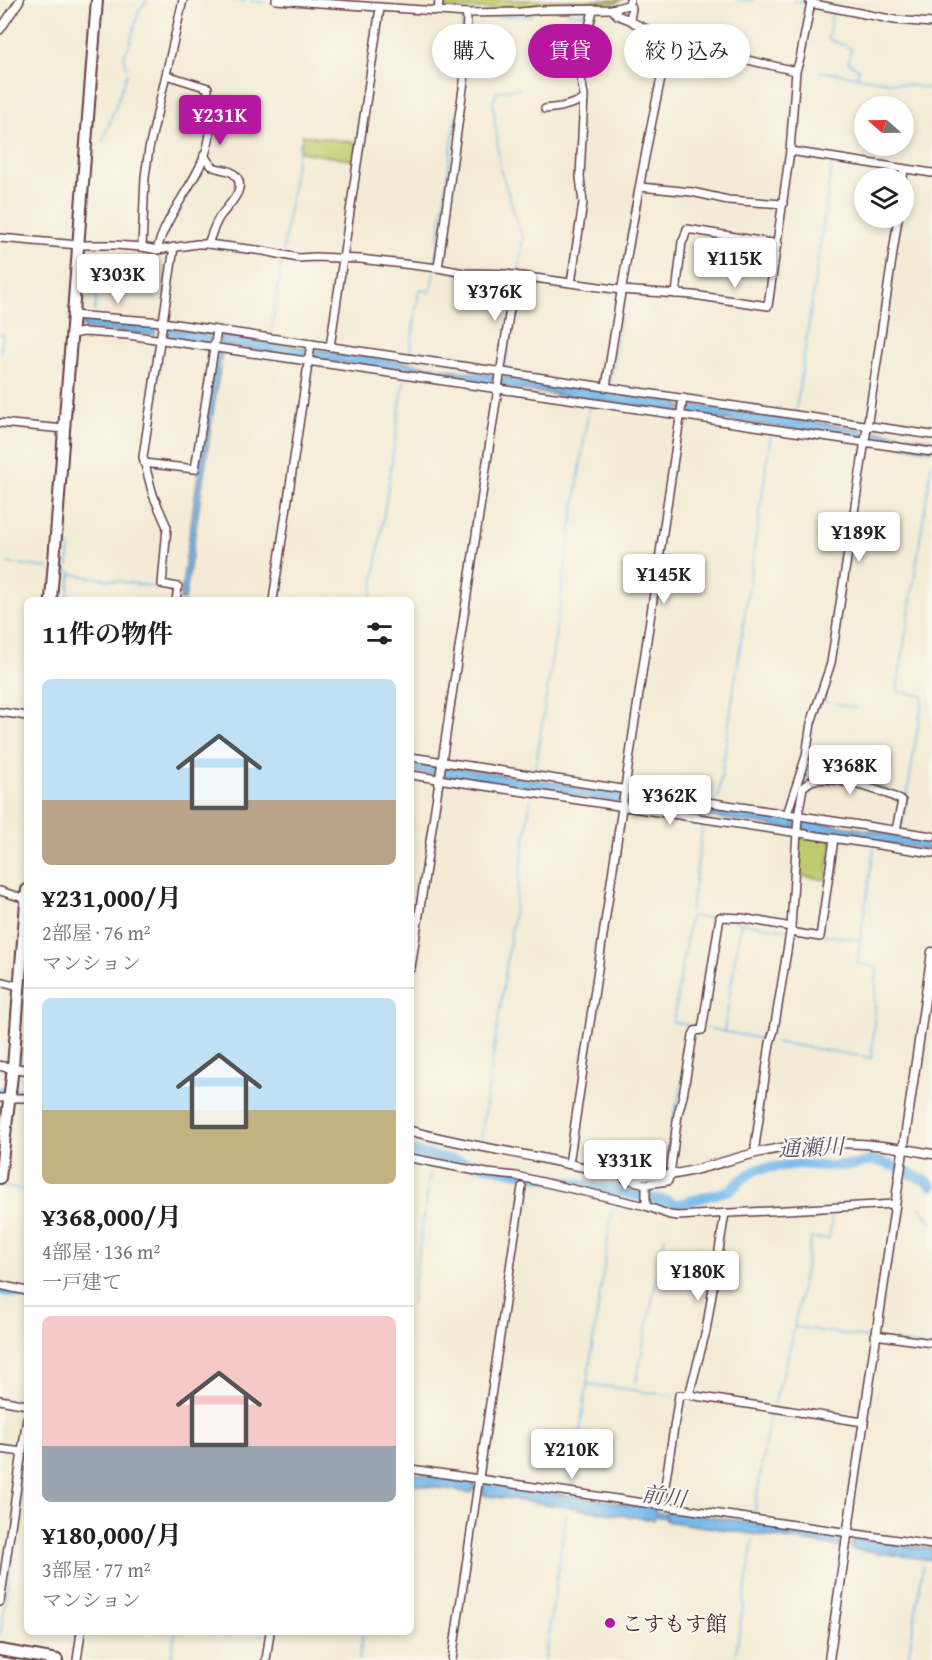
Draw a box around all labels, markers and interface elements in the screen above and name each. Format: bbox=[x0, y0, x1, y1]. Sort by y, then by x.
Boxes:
chip: 購入 bbox=[432, 24, 516, 78]
chip: 賃貸 bbox=[528, 24, 612, 78]
chip: 絞り込み bbox=[624, 24, 750, 78]
pin: ¥231K bbox=[178, 95, 262, 146]
north arrow bbox=[854, 96, 914, 156]
map controls bbox=[854, 96, 914, 228]
text: ¥231K bbox=[193, 100, 247, 129]
button: layers bbox=[854, 168, 914, 228]
pin: ¥115K bbox=[693, 238, 777, 289]
text: ¥115K bbox=[708, 243, 762, 272]
pin: ¥303K bbox=[76, 254, 160, 305]
text: ¥303K bbox=[91, 259, 145, 288]
pin: ¥376K bbox=[453, 271, 537, 322]
text: ¥376K bbox=[468, 276, 522, 305]
pin: ¥189K bbox=[817, 512, 901, 563]
text: ¥189K bbox=[832, 517, 886, 546]
pin: ¥145K bbox=[622, 554, 706, 605]
text: ¥145K bbox=[637, 559, 691, 588]
text: 11件の物件 bbox=[42, 614, 173, 653]
icon: filters bbox=[363, 617, 396, 650]
icon: home bbox=[165, 718, 273, 826]
pin: ¥368K bbox=[808, 745, 892, 796]
text: ¥368K bbox=[823, 750, 877, 779]
pin: ¥362K bbox=[628, 775, 712, 826]
text: ¥362K bbox=[643, 780, 697, 809]
text: ¥231,000/月 bbox=[42, 878, 182, 917]
text: 2部屋 · 76 m² bbox=[42, 918, 151, 947]
text: マンション bbox=[42, 948, 141, 977]
icon: home bbox=[165, 1037, 273, 1145]
water label: 通瀬川 bbox=[777, 1130, 847, 1164]
pin: ¥331K bbox=[583, 1140, 667, 1191]
text: ¥331K bbox=[598, 1145, 652, 1174]
text: ¥368,000/月 bbox=[42, 1197, 182, 1236]
text: 4部屋 · 136 m² bbox=[42, 1237, 160, 1266]
pin: ¥180K bbox=[656, 1251, 740, 1302]
text: ¥180K bbox=[671, 1256, 725, 1285]
text: 一戸建て bbox=[42, 1267, 122, 1296]
icon: home bbox=[165, 1355, 273, 1463]
pin: ¥210K bbox=[530, 1429, 614, 1480]
text: ¥210K bbox=[545, 1434, 599, 1463]
water label: 前川 bbox=[640, 1477, 690, 1515]
text: ¥180,000/月 bbox=[42, 1515, 182, 1554]
text: 3部屋 · 77 m² bbox=[42, 1555, 151, 1584]
text: マンション bbox=[42, 1585, 141, 1614]
place label: こすもす館 bbox=[622, 1608, 727, 1639]
marker: こすもす館 bbox=[603, 1616, 617, 1630]

